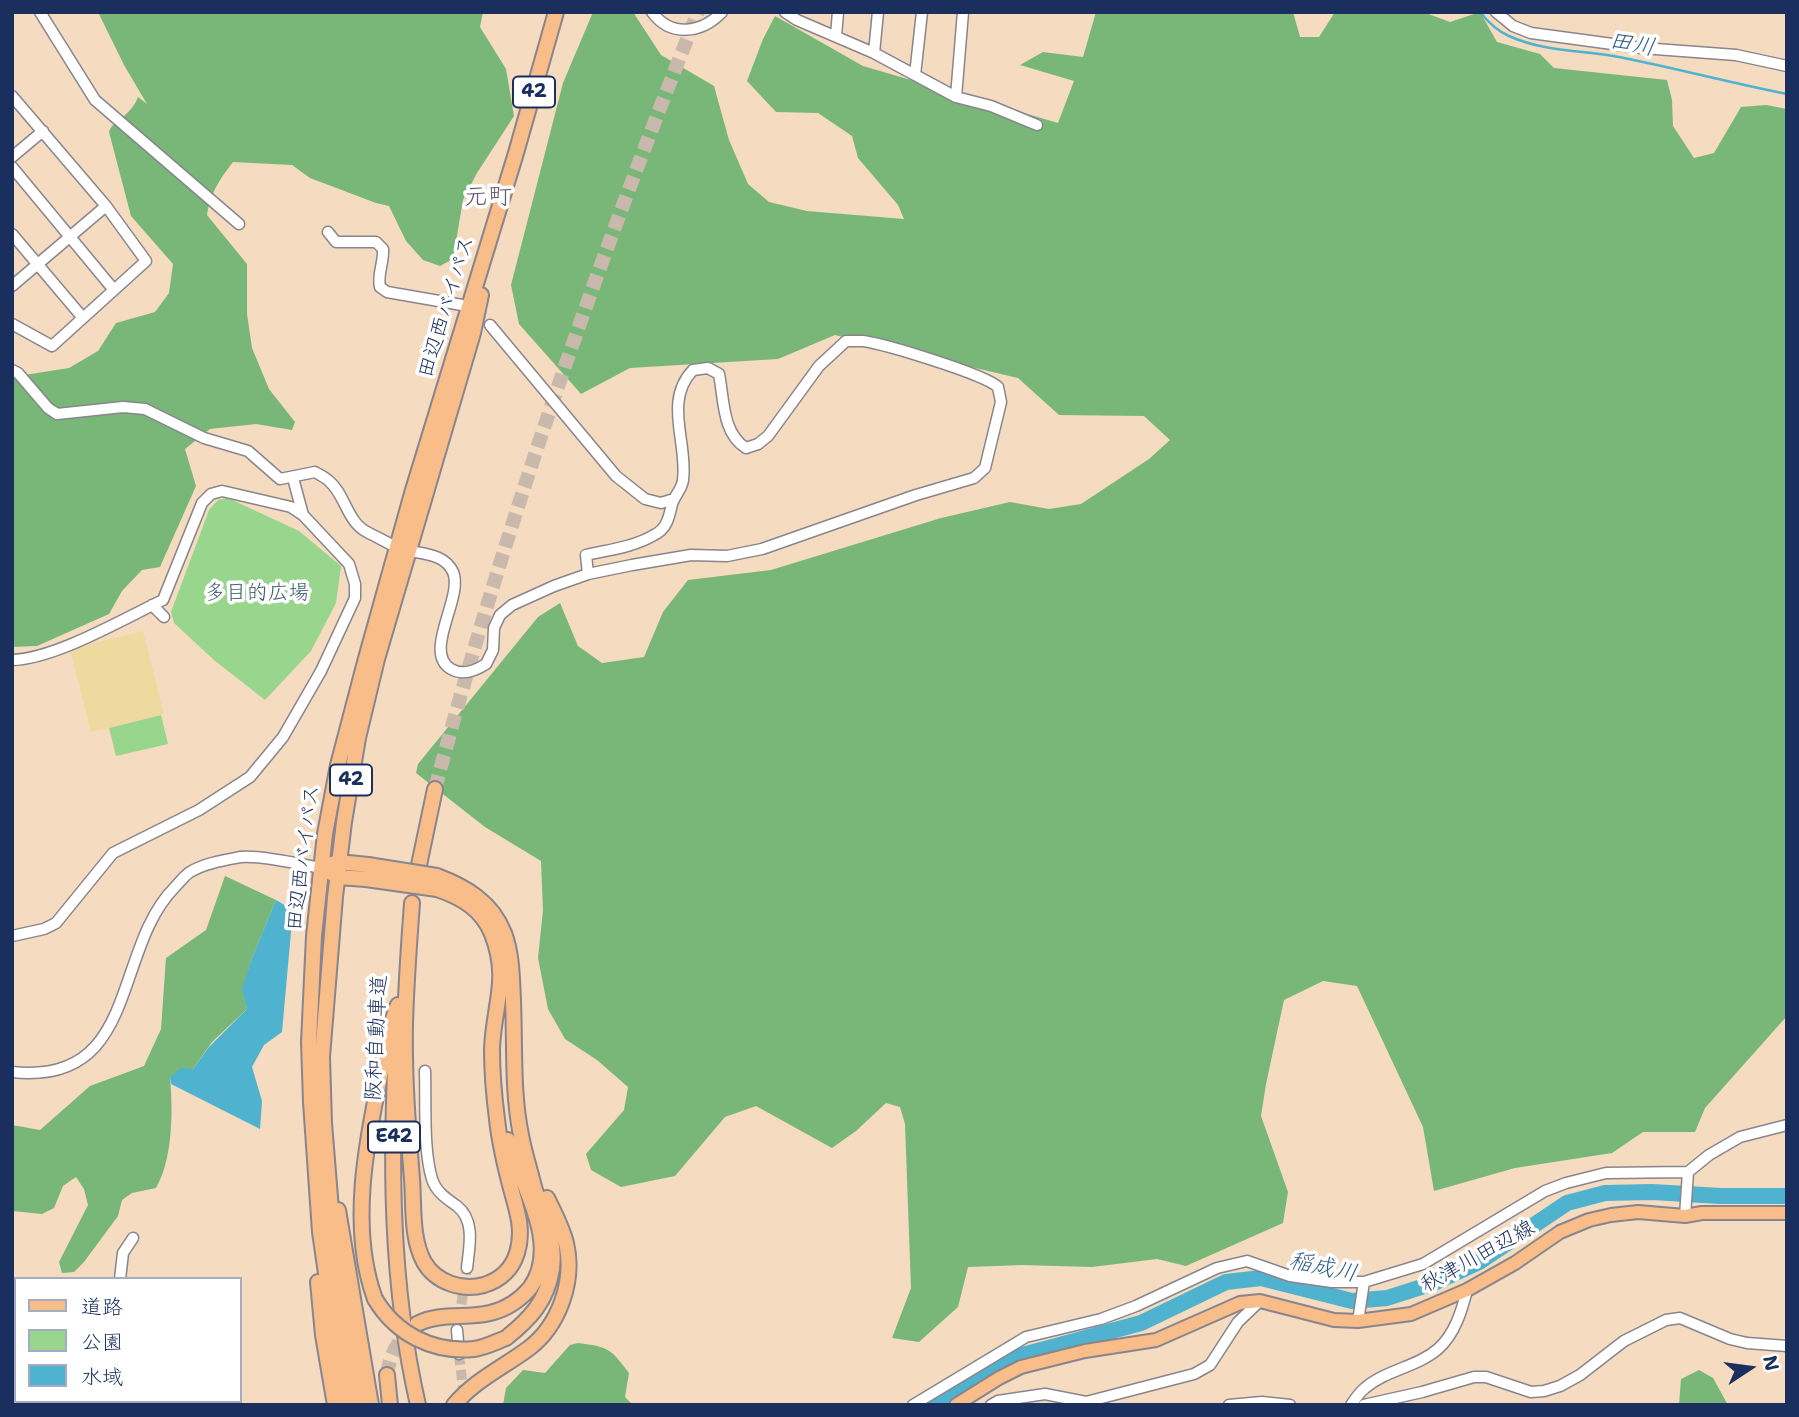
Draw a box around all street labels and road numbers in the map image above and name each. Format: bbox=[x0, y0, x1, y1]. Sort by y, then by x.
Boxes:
road number: 42 bbox=[513, 76, 555, 108]
street label: 田辺西バイパス bbox=[413, 233, 481, 381]
road number: 42 bbox=[330, 764, 372, 796]
street label: 田辺西バイパス bbox=[283, 784, 325, 932]
street label: 阪和自動車道 bbox=[361, 974, 393, 1102]
road number: E42 bbox=[368, 1121, 420, 1152]
street label: 秋津川田辺線 bbox=[1417, 1215, 1539, 1299]

